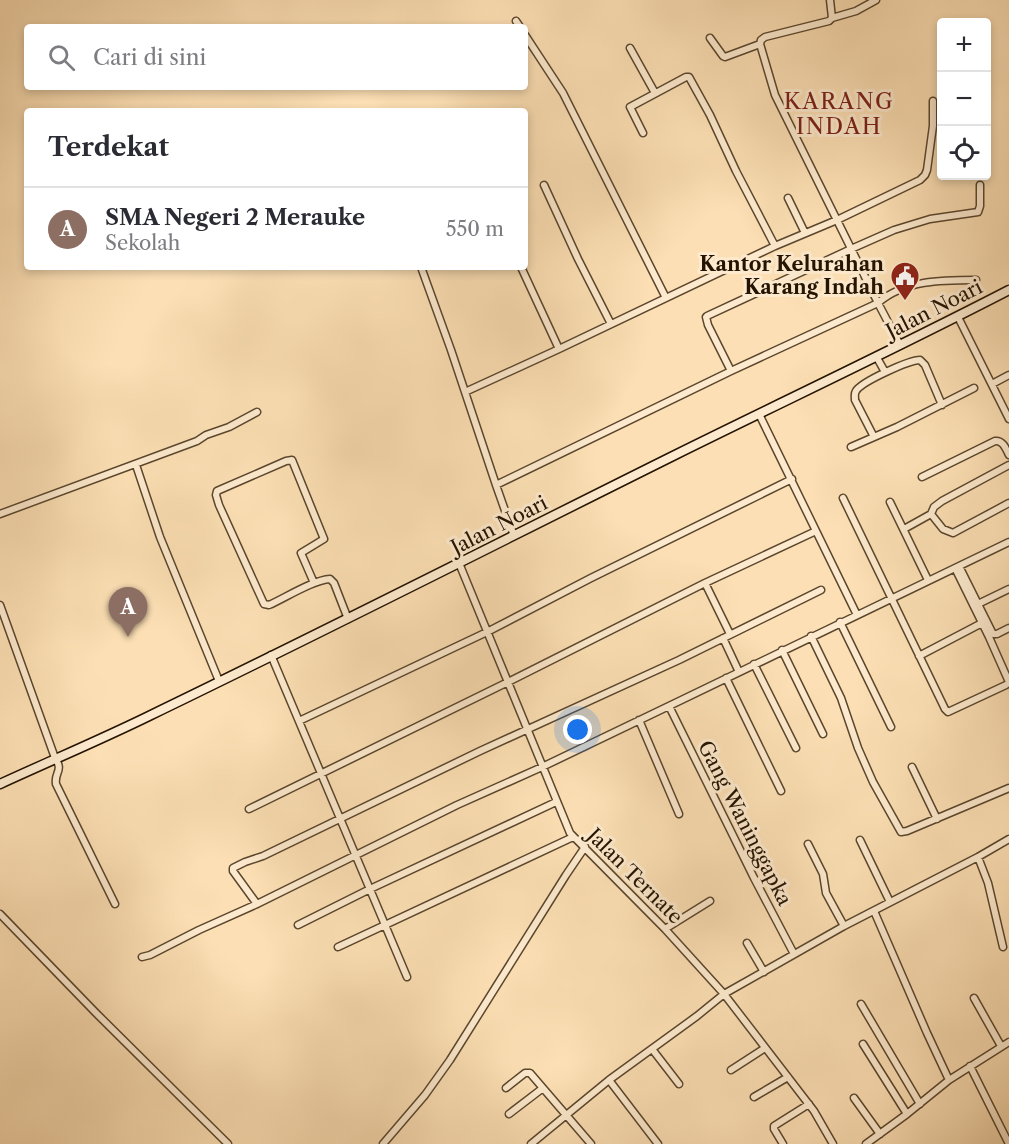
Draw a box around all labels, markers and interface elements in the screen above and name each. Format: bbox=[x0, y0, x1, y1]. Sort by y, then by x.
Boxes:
map controls bbox=[937, 18, 991, 180]
button: + bbox=[937, 18, 991, 72]
search box bbox=[24, 24, 528, 90]
icon: search bbox=[45, 41, 78, 74]
text: Cari di sini bbox=[93, 44, 206, 71]
button: − bbox=[937, 72, 991, 126]
district label: KARANG INDAH bbox=[784, 88, 894, 140]
button: locate bbox=[937, 126, 991, 180]
text: Terdekat bbox=[48, 131, 169, 163]
text: SMA Negeri 2 Merauke bbox=[105, 204, 365, 231]
text: A bbox=[60, 217, 75, 241]
text: 550 m bbox=[446, 217, 504, 241]
text: Sekolah bbox=[105, 231, 180, 255]
place label: Kantor Kelurahan Karang Indah bbox=[699, 252, 884, 299]
public building icon: Kantor Kelurahan Karang Indah bbox=[889, 260, 921, 302]
street label: Jalan Noari bbox=[879, 274, 986, 345]
street label: Jalan Noari bbox=[444, 490, 551, 561]
pin: A bbox=[108, 588, 148, 637]
your location bbox=[563, 715, 592, 744]
street label: Gang Waninggapka bbox=[693, 737, 797, 910]
street label: Jalan Ternate bbox=[580, 821, 688, 929]

